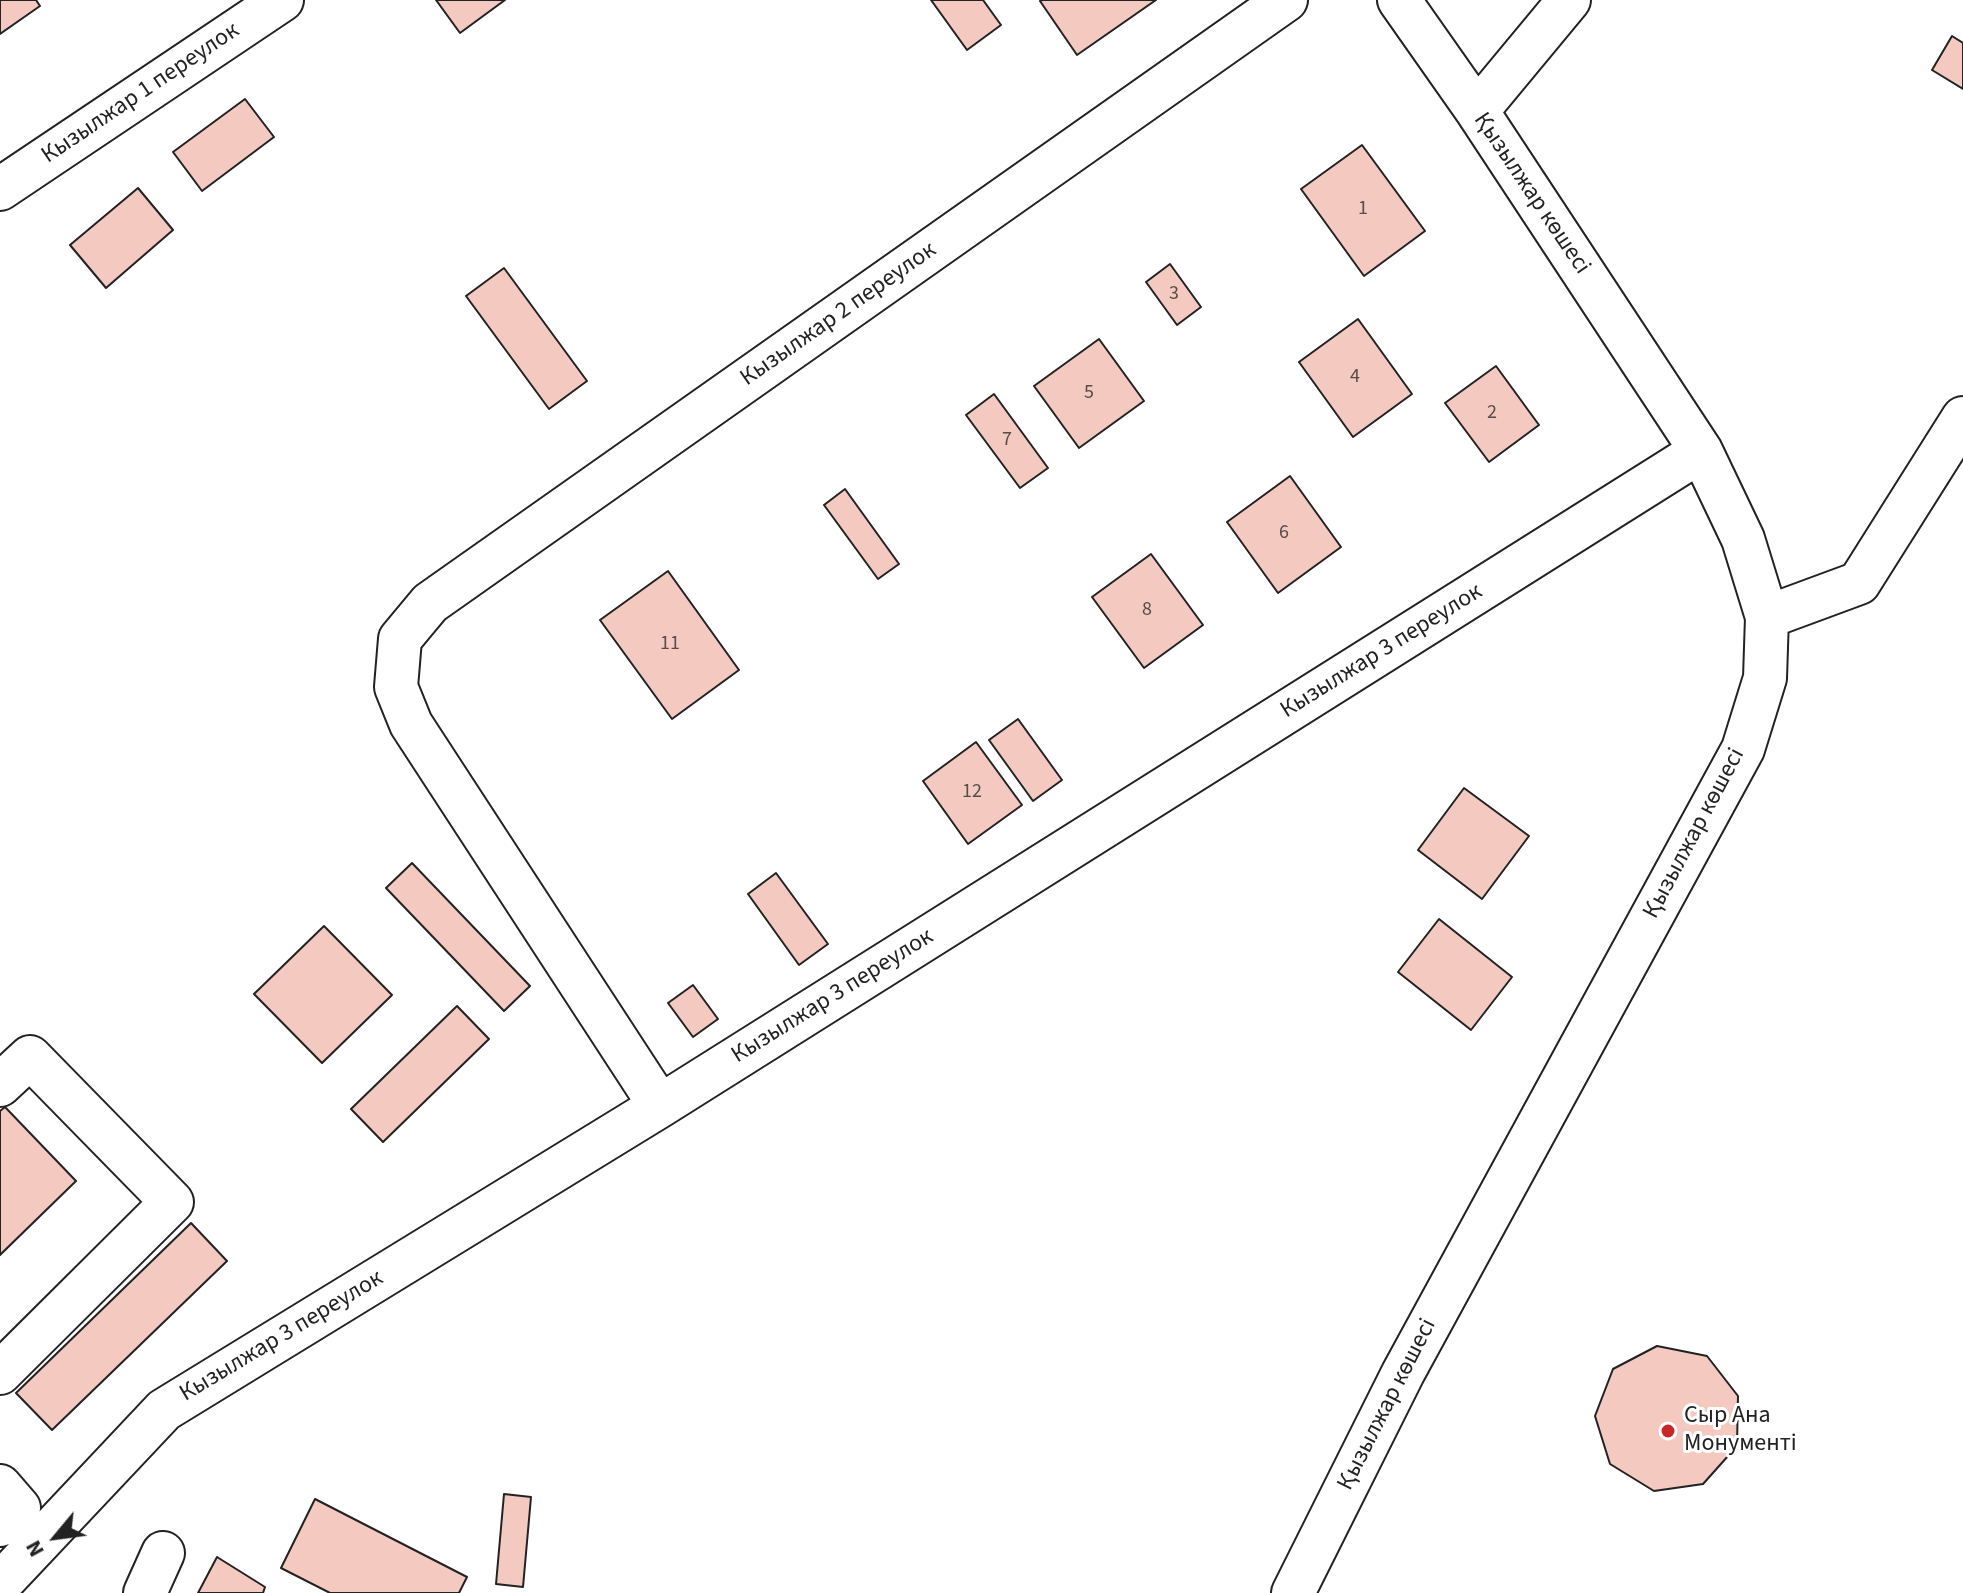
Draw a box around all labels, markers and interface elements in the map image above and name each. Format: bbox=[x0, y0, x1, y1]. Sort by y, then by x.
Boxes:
street label: Кызылжар 1 переулок bbox=[37, 17, 245, 171]
street label: Қызылжар көшесі bbox=[1466, 108, 1596, 280]
house number: 1 bbox=[1358, 198, 1368, 222]
street label: Кызылжар 2 переулок bbox=[736, 237, 942, 393]
house number: 3 bbox=[1169, 283, 1179, 307]
house number: 4 bbox=[1350, 366, 1360, 390]
house number: 5 bbox=[1084, 382, 1094, 406]
house number: 2 bbox=[1487, 402, 1497, 426]
house number: 7 bbox=[1002, 429, 1012, 453]
house number: 6 bbox=[1279, 522, 1289, 546]
street label: Кызылжар 3 переулок bbox=[1276, 578, 1488, 726]
house number: 8 bbox=[1142, 599, 1152, 623]
house number: 11 bbox=[660, 633, 680, 657]
street label: Қызылжар көшесі bbox=[1638, 744, 1752, 924]
house number: 12 bbox=[962, 781, 982, 805]
street label: Кызылжар 3 переулок bbox=[727, 923, 939, 1071]
street label: Кызылжар 3 переулок bbox=[175, 1265, 389, 1409]
street label: Қызылжар көшесі bbox=[1332, 1314, 1444, 1496]
place label: Сыр Ана Монументі bbox=[1684, 1403, 1797, 1459]
marker: Сыр Ана Монументі bbox=[1659, 1422, 1677, 1440]
north arrow bbox=[16, 1497, 96, 1577]
text: N bbox=[17, 1534, 53, 1563]

